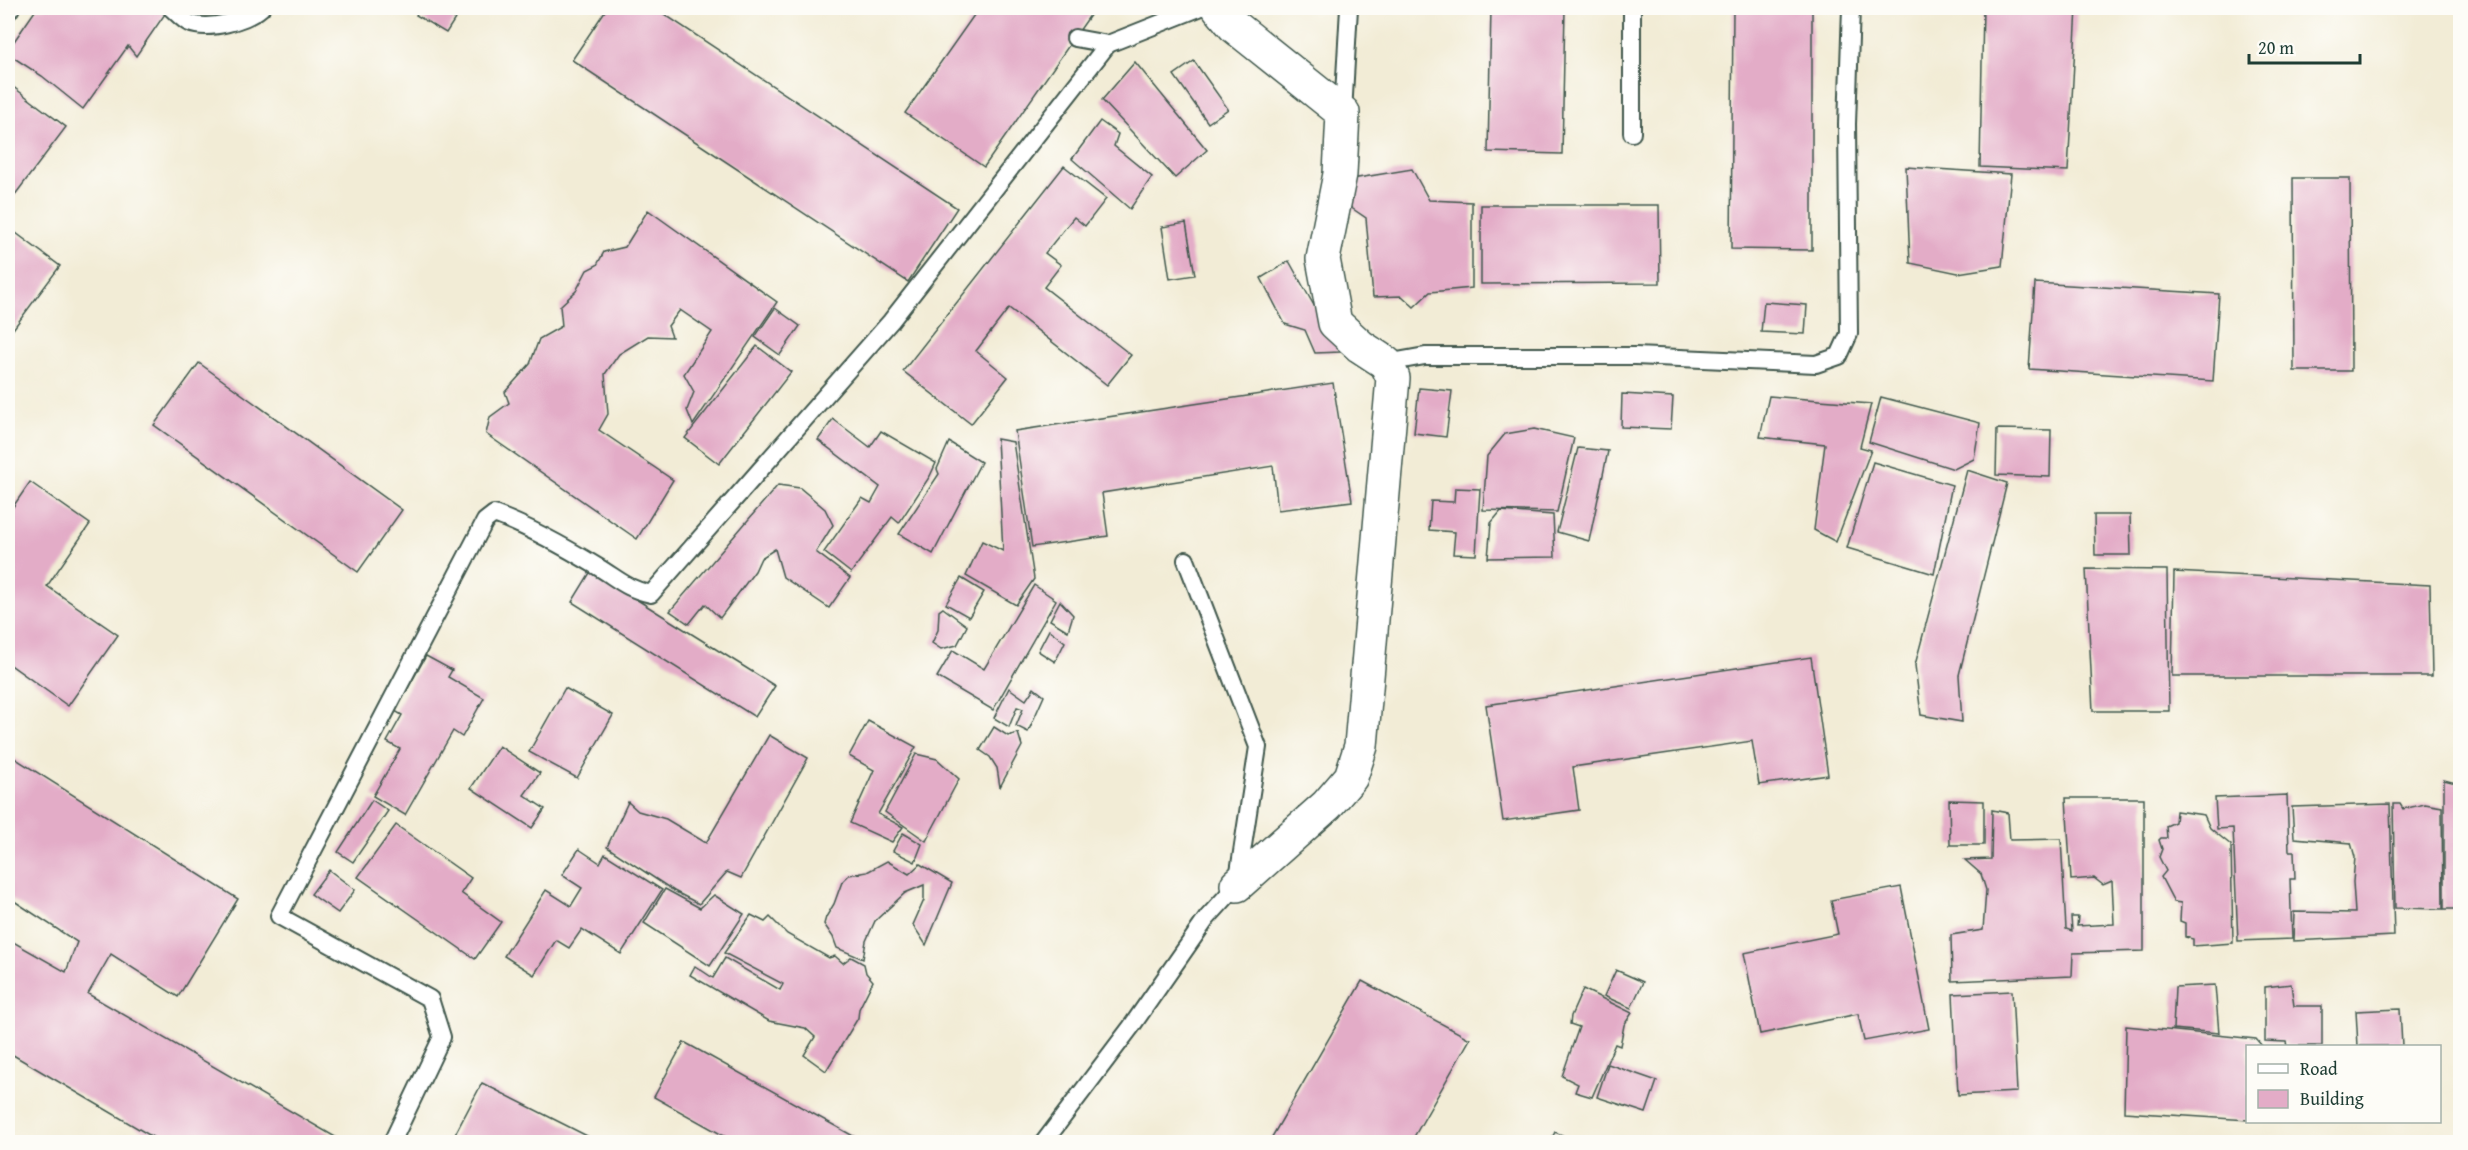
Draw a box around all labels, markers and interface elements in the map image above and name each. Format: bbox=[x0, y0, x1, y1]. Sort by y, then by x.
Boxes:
scale bar bbox=[2249, 27, 2360, 65]
text: 20 m bbox=[2258, 34, 2294, 61]
legend bbox=[2246, 1045, 2441, 1123]
text: Road bbox=[2300, 1055, 2338, 1082]
text: Building bbox=[2300, 1085, 2364, 1112]

